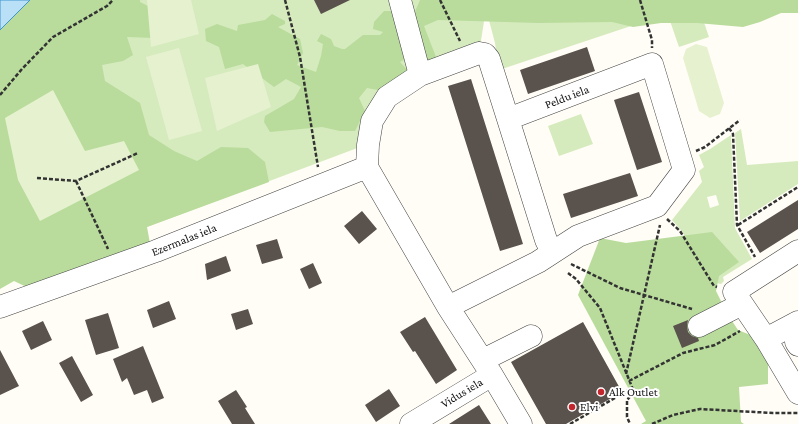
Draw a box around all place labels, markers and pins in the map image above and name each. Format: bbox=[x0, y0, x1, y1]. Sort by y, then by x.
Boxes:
place label: Alk Outlet bbox=[609, 385, 658, 399]
marker: Alk Outlet bbox=[596, 387, 606, 397]
place label: Elvi bbox=[580, 400, 598, 414]
marker: Elvi bbox=[567, 402, 577, 412]

